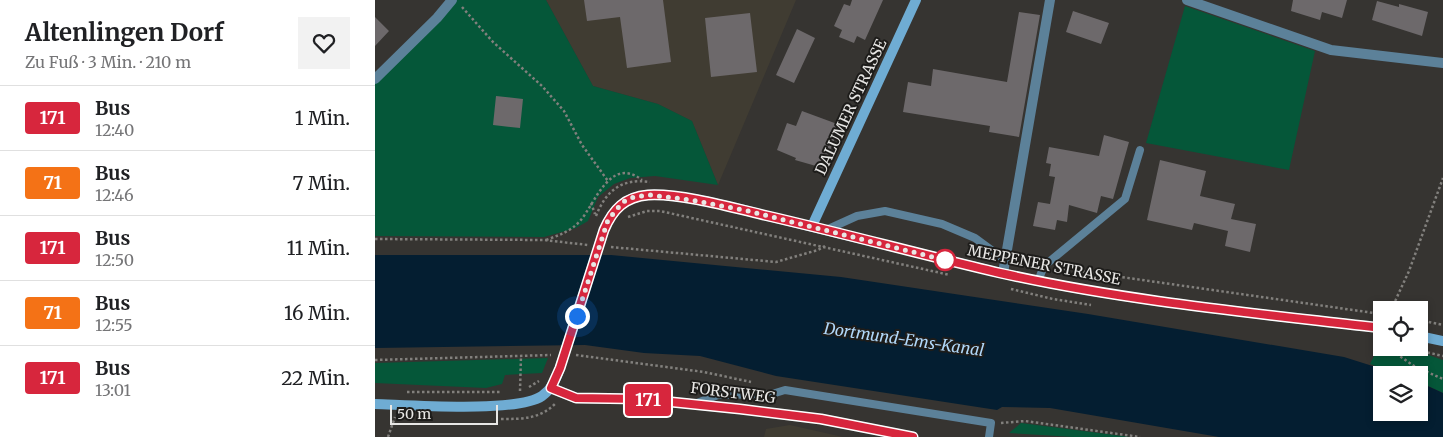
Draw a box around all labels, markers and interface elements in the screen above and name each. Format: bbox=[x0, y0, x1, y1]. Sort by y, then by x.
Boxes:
text: Altenlingen Dorf bbox=[25, 17, 224, 48]
button: heart bbox=[298, 17, 350, 69]
street label: DALUMER STRASSE bbox=[811, 36, 891, 178]
text: Zu Fuß · 3 Min. · 210 m bbox=[25, 52, 191, 72]
text: Bus bbox=[95, 96, 130, 120]
text: 171 bbox=[39, 106, 66, 129]
text: 1 Min. bbox=[295, 106, 350, 130]
text: 12:40 bbox=[95, 120, 134, 140]
text: Bus bbox=[95, 161, 130, 185]
text: 71 bbox=[43, 171, 62, 194]
text: 7 Min. bbox=[293, 171, 350, 195]
text: 12:46 bbox=[95, 185, 134, 205]
text: Bus bbox=[95, 226, 130, 250]
text: 171 bbox=[39, 236, 66, 259]
text: 11 Min. bbox=[287, 236, 350, 260]
street label: MEPPENER STRASSE bbox=[966, 240, 1123, 289]
unlabelled marker bbox=[934, 249, 956, 271]
text: 12:50 bbox=[95, 250, 134, 270]
text: Bus bbox=[95, 291, 130, 315]
text: 71 bbox=[43, 301, 62, 324]
text: 16 Min. bbox=[284, 301, 350, 325]
map controls bbox=[1373, 301, 1428, 421]
button: locate bbox=[1373, 301, 1428, 356]
your location bbox=[565, 304, 590, 329]
text: 12:55 bbox=[95, 315, 133, 335]
water label: Dortmund-Ems-Kanal bbox=[822, 318, 986, 360]
text: Bus bbox=[95, 356, 130, 380]
text: 171 bbox=[39, 366, 66, 389]
text: 22 Min. bbox=[281, 366, 350, 390]
button: layers bbox=[1373, 366, 1428, 421]
street label: FORSTWEG bbox=[689, 378, 777, 407]
text: 13:01 bbox=[95, 380, 131, 400]
line badge: 171 bbox=[619, 384, 677, 416]
text: 171 bbox=[635, 388, 661, 411]
scale bar bbox=[390, 402, 497, 425]
text: 50 m bbox=[397, 405, 431, 423]

